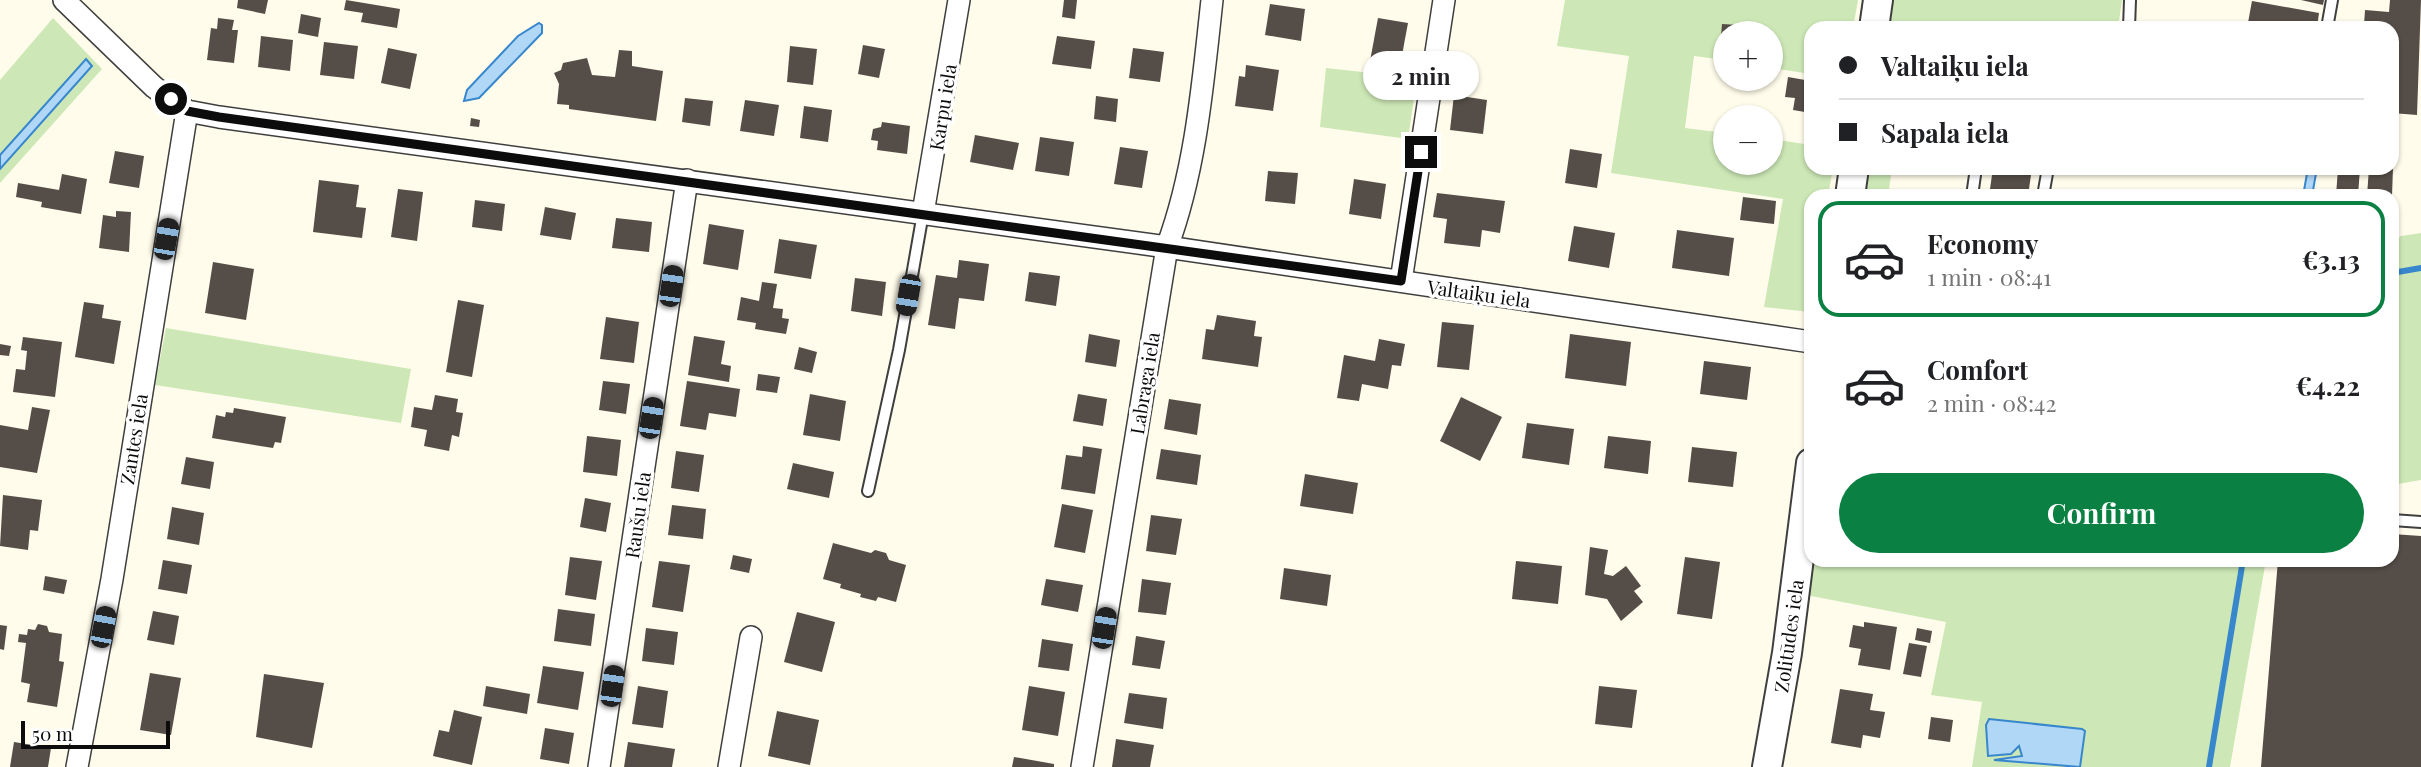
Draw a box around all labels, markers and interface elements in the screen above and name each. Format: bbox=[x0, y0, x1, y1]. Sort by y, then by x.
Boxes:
map controls bbox=[1713, 21, 1783, 175]
button: + bbox=[1713, 21, 1783, 91]
text: Valtaiķu iela bbox=[1881, 48, 2029, 83]
callout: 2 min bbox=[1363, 51, 1479, 100]
text: 2 min bbox=[1391, 60, 1451, 91]
street label: Karpu iela bbox=[922, 61, 962, 152]
route start bbox=[155, 83, 187, 115]
button: − bbox=[1713, 105, 1783, 175]
text: Sapala iela bbox=[1881, 115, 2009, 150]
route end bbox=[1405, 136, 1437, 168]
car bbox=[153, 216, 180, 262]
text: Economy bbox=[1927, 226, 2038, 261]
icon: car bbox=[1843, 228, 1906, 291]
text: €3.13 bbox=[2302, 242, 2360, 277]
text: 1 min · 08:41 bbox=[1927, 261, 2051, 292]
car bbox=[658, 264, 685, 308]
car bbox=[895, 272, 922, 318]
street label: Valtaiķu iela bbox=[1425, 273, 1533, 313]
street label: Labraga iela bbox=[1123, 330, 1165, 436]
text: Comfort bbox=[1927, 352, 2028, 387]
icon: car bbox=[1843, 354, 1906, 417]
text: €4.22 bbox=[2295, 368, 2360, 403]
text: 2 min · 08:42 bbox=[1927, 387, 2056, 418]
street label: Zantes iela bbox=[113, 391, 153, 486]
car bbox=[638, 396, 665, 440]
street label: Raušu iela bbox=[618, 470, 656, 560]
button: Confirm bbox=[1839, 473, 2364, 553]
street label: Zolitūdes iela bbox=[1767, 577, 1809, 694]
car bbox=[89, 604, 118, 650]
car bbox=[1091, 606, 1118, 650]
car bbox=[599, 664, 626, 708]
scale bar bbox=[21, 718, 170, 750]
text: 50 m bbox=[32, 720, 73, 746]

